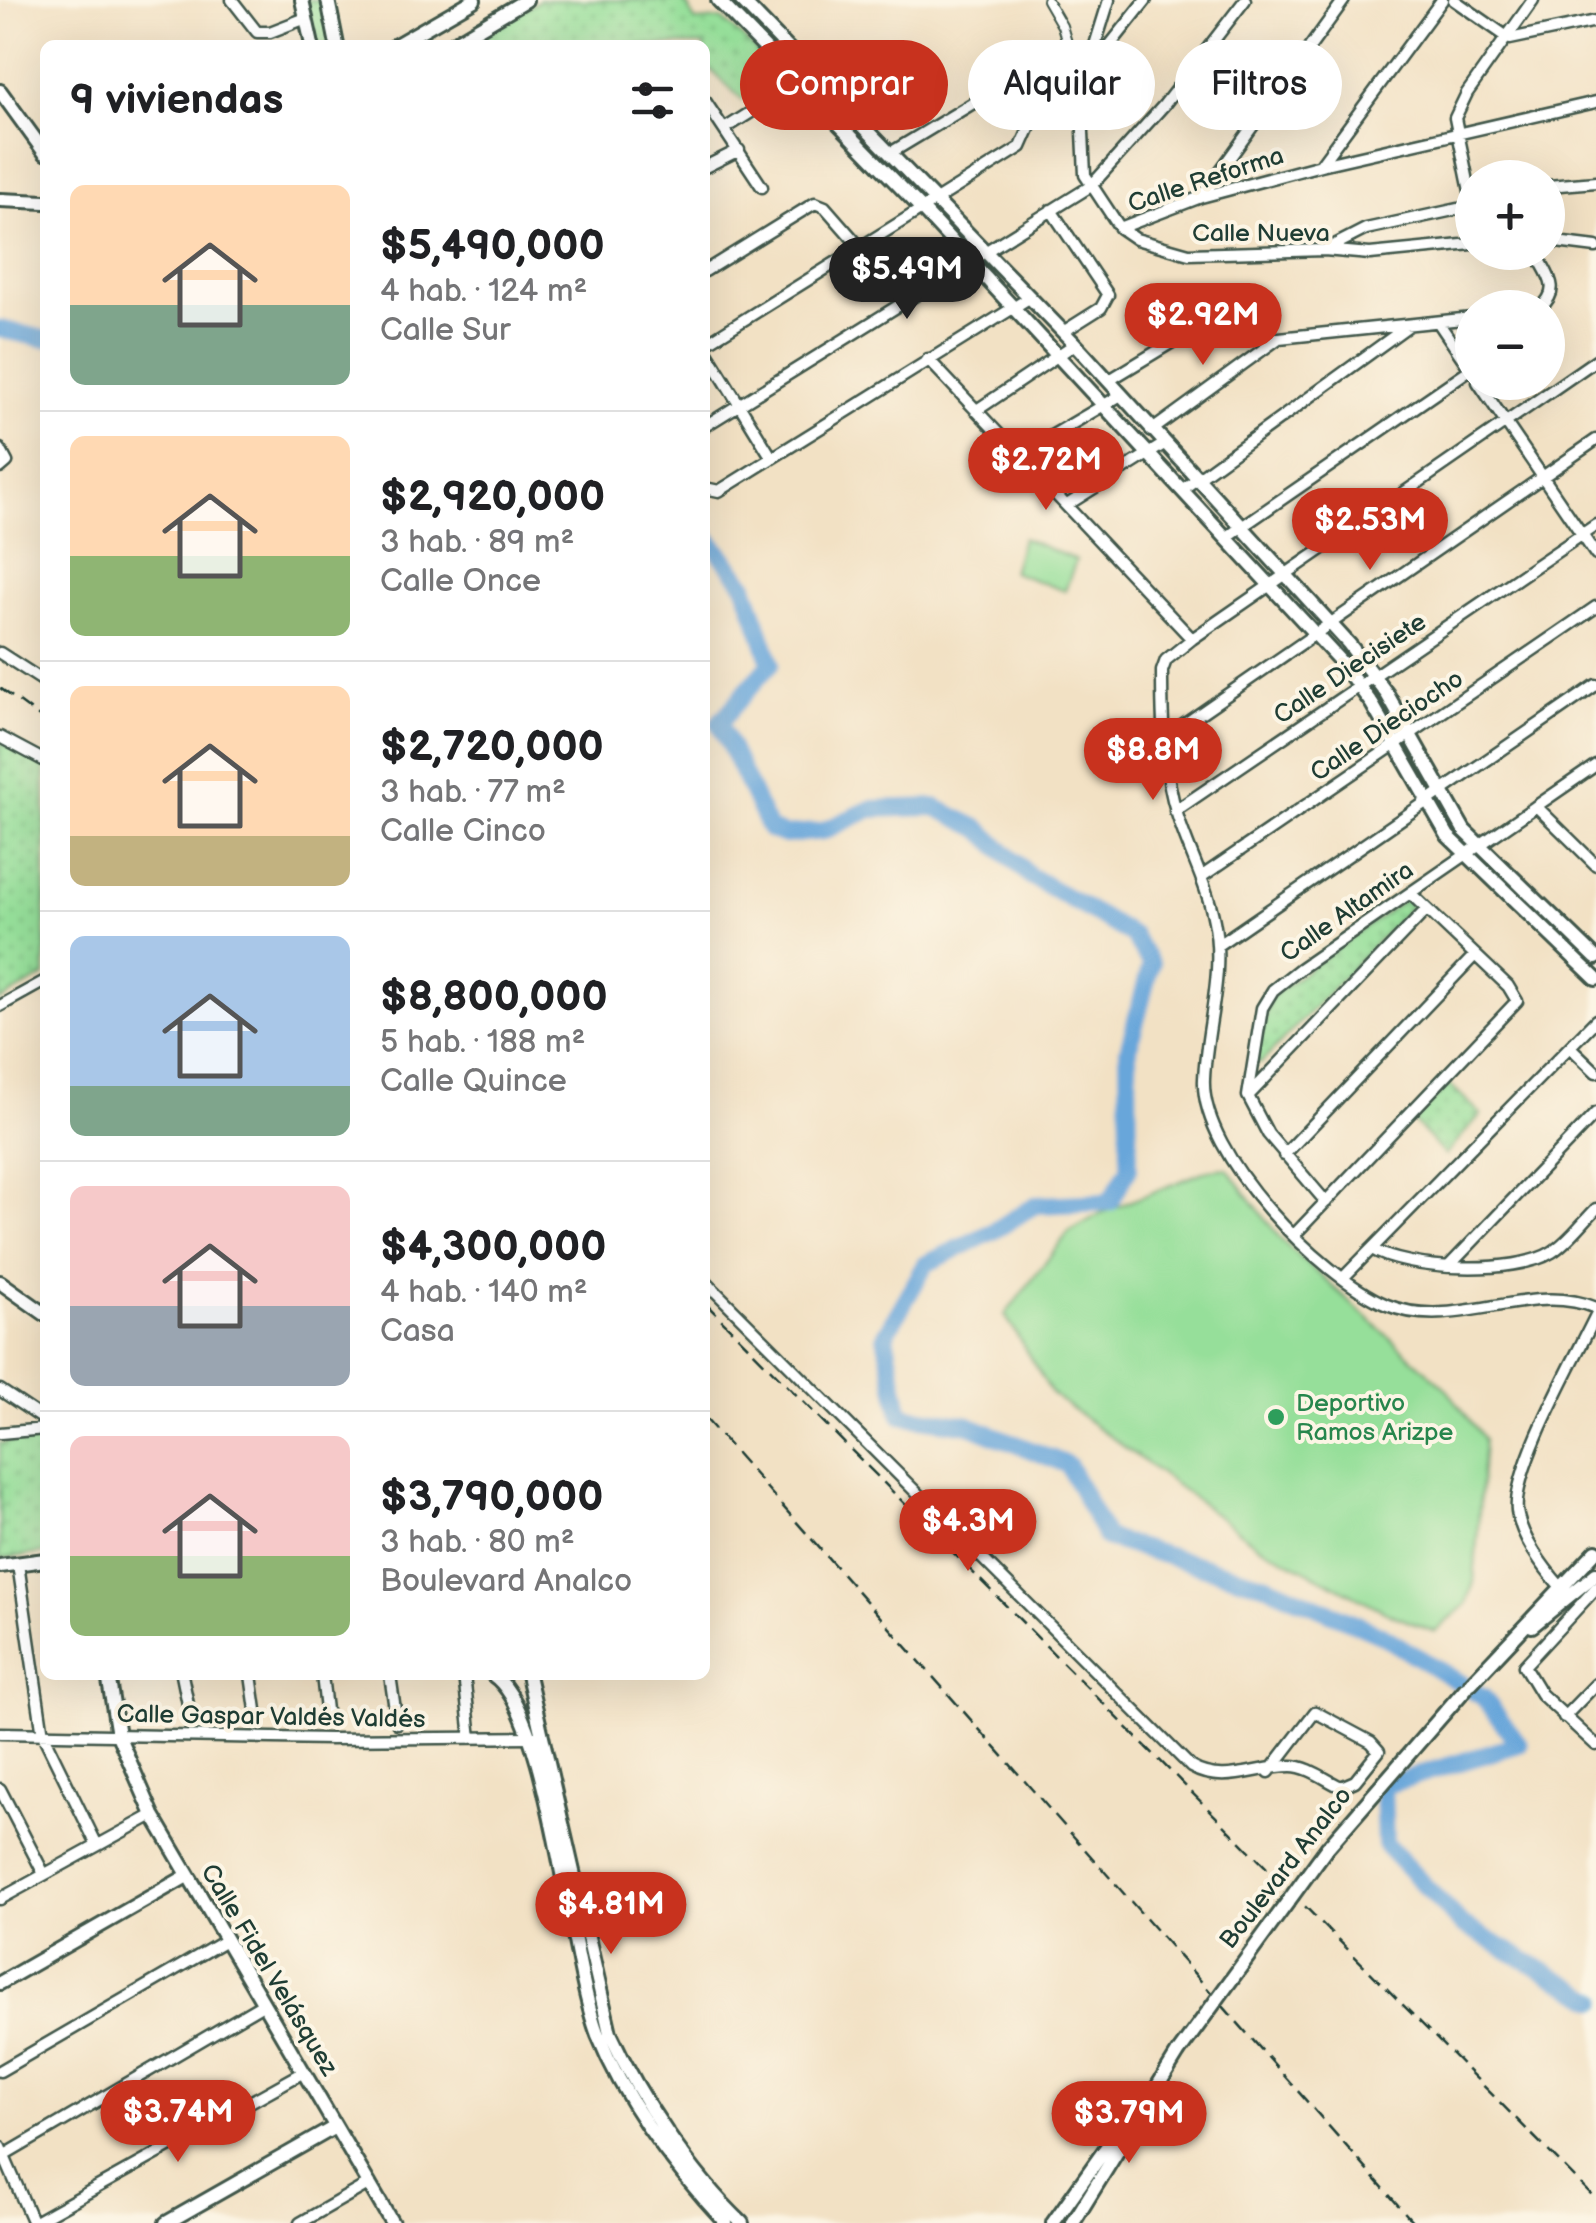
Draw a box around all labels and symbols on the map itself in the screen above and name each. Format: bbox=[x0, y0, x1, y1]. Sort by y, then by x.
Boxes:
street label: Calle Reforma bbox=[1124, 140, 1288, 220]
street label: Calle Nueva bbox=[1192, 218, 1330, 249]
pin: $5.49M bbox=[826, 237, 988, 322]
pin: $2.92M bbox=[1122, 283, 1284, 368]
pin: $2.72M bbox=[965, 428, 1127, 513]
pin: $2.53M bbox=[1289, 488, 1451, 573]
street label: Calle Diecisiete bbox=[1268, 606, 1432, 731]
street label: Calle Dieciocho bbox=[1305, 663, 1469, 789]
pin: $8.8M bbox=[1083, 718, 1223, 803]
street label: Calle Altamira bbox=[1274, 855, 1420, 969]
place label: Deportivo Ramos Arizpe bbox=[1296, 1388, 1454, 1448]
marker: Deportivo Ramos Arizpe bbox=[1265, 1406, 1287, 1428]
pin: $4.3M bbox=[898, 1489, 1038, 1574]
street label: Calle Gaspar Valdés Valdés bbox=[116, 1699, 426, 1735]
street label: Boulevard Analco bbox=[1213, 1781, 1359, 1955]
street label: Calle Fidel Velásquez bbox=[194, 1859, 345, 2082]
pin: $4.81M bbox=[530, 1872, 692, 1957]
pin: $3.74M bbox=[97, 2080, 259, 2165]
pin: $3.79M bbox=[1048, 2081, 1210, 2166]

